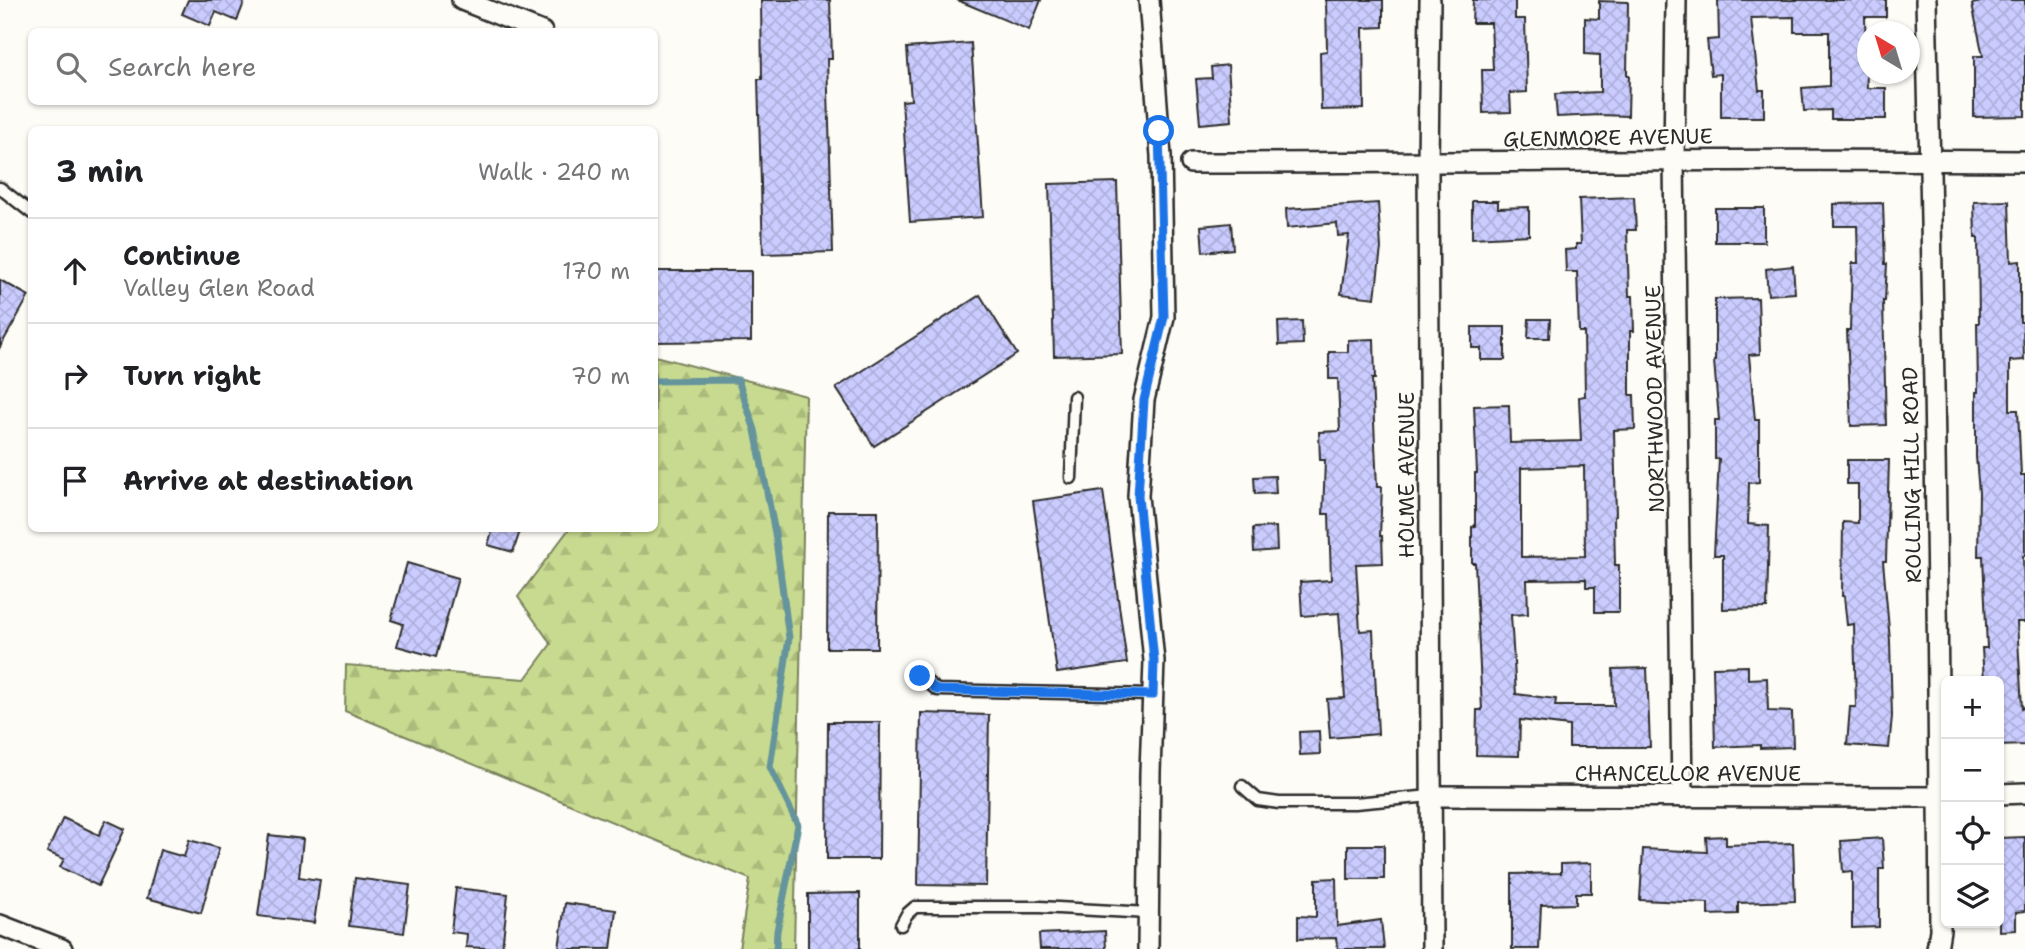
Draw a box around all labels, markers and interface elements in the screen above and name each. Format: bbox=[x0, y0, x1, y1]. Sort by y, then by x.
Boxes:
north arrow bbox=[1857, 21, 1920, 84]
search box bbox=[28, 28, 658, 105]
icon: search bbox=[52, 48, 90, 86]
text: Search here bbox=[108, 49, 257, 84]
route start bbox=[1143, 115, 1174, 146]
street label: GLENMORE AVENUE bbox=[1503, 122, 1713, 154]
text: 3 min bbox=[56, 151, 143, 192]
text: Walk · 240 m bbox=[478, 157, 630, 187]
text: Continue bbox=[123, 238, 241, 273]
icon: ahead bbox=[56, 252, 94, 290]
text: 170 m bbox=[562, 256, 630, 286]
text: Valley Glen Road bbox=[123, 273, 315, 303]
street label: NORTHWOOD AVENUE bbox=[1639, 285, 1671, 513]
icon: right bbox=[56, 357, 94, 395]
text: Turn right bbox=[123, 358, 261, 393]
text: 70 m bbox=[571, 361, 630, 391]
street label: ROLLING HILL ROAD bbox=[1896, 367, 1928, 583]
street label: HOLME AVENUE bbox=[1393, 392, 1421, 558]
icon: arrive bbox=[56, 462, 94, 500]
text: Arrive at destination bbox=[123, 463, 413, 498]
route end bbox=[904, 660, 935, 691]
map controls bbox=[1941, 676, 2004, 928]
button: + bbox=[1941, 676, 2004, 739]
button: − bbox=[1941, 739, 2004, 802]
street label: CHANCELLOR AVENUE bbox=[1575, 760, 1801, 788]
button: locate bbox=[1941, 802, 2004, 865]
button: layers bbox=[1941, 865, 2004, 928]

